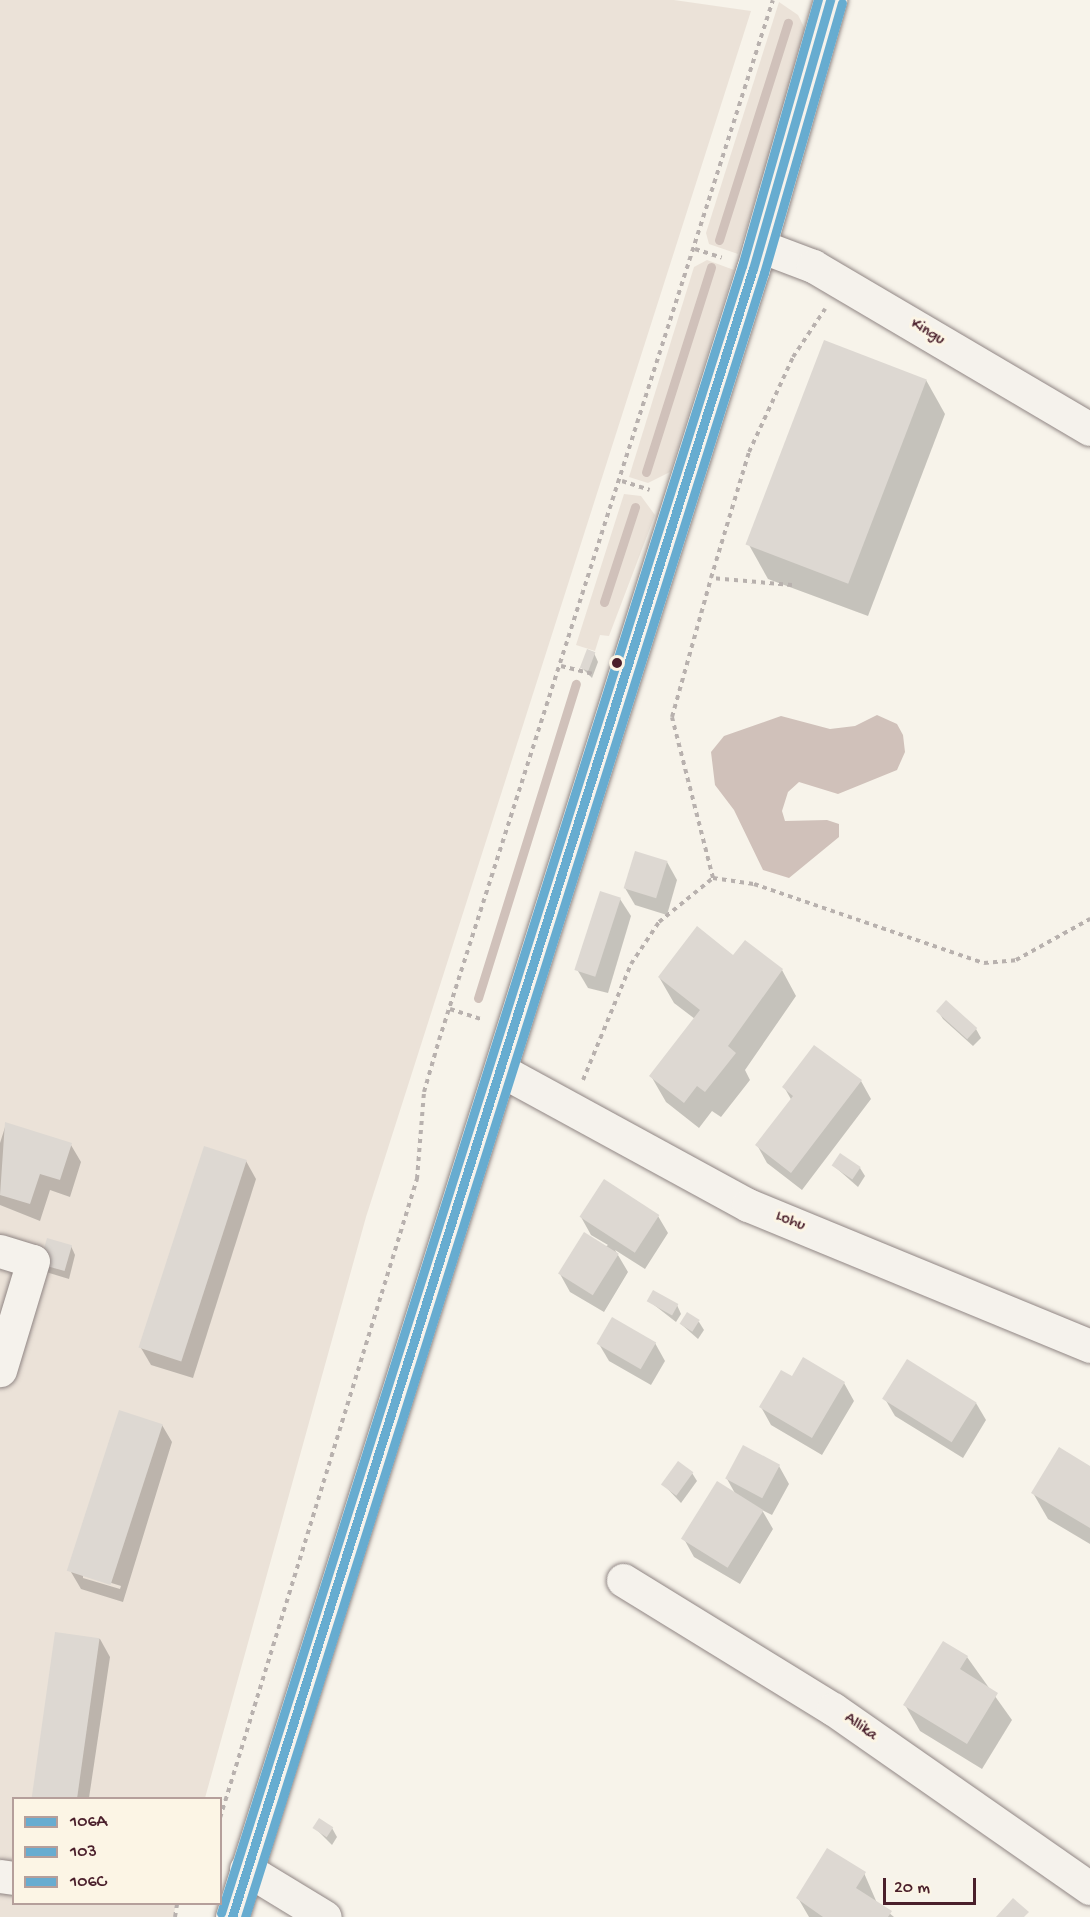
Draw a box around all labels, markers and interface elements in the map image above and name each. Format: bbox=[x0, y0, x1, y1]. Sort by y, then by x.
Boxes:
street label: Kingu bbox=[906, 315, 948, 351]
unlabelled marker bbox=[611, 657, 623, 669]
street label: Lohu bbox=[772, 1207, 808, 1237]
street label: Allika bbox=[840, 1710, 880, 1746]
legend bbox=[12, 1797, 222, 1905]
text: 106A bbox=[70, 1812, 107, 1833]
text: 103 bbox=[70, 1842, 97, 1863]
scale bar bbox=[886, 1866, 979, 1904]
text: 106C bbox=[70, 1872, 106, 1893]
text: 20 m bbox=[894, 1878, 930, 1899]

